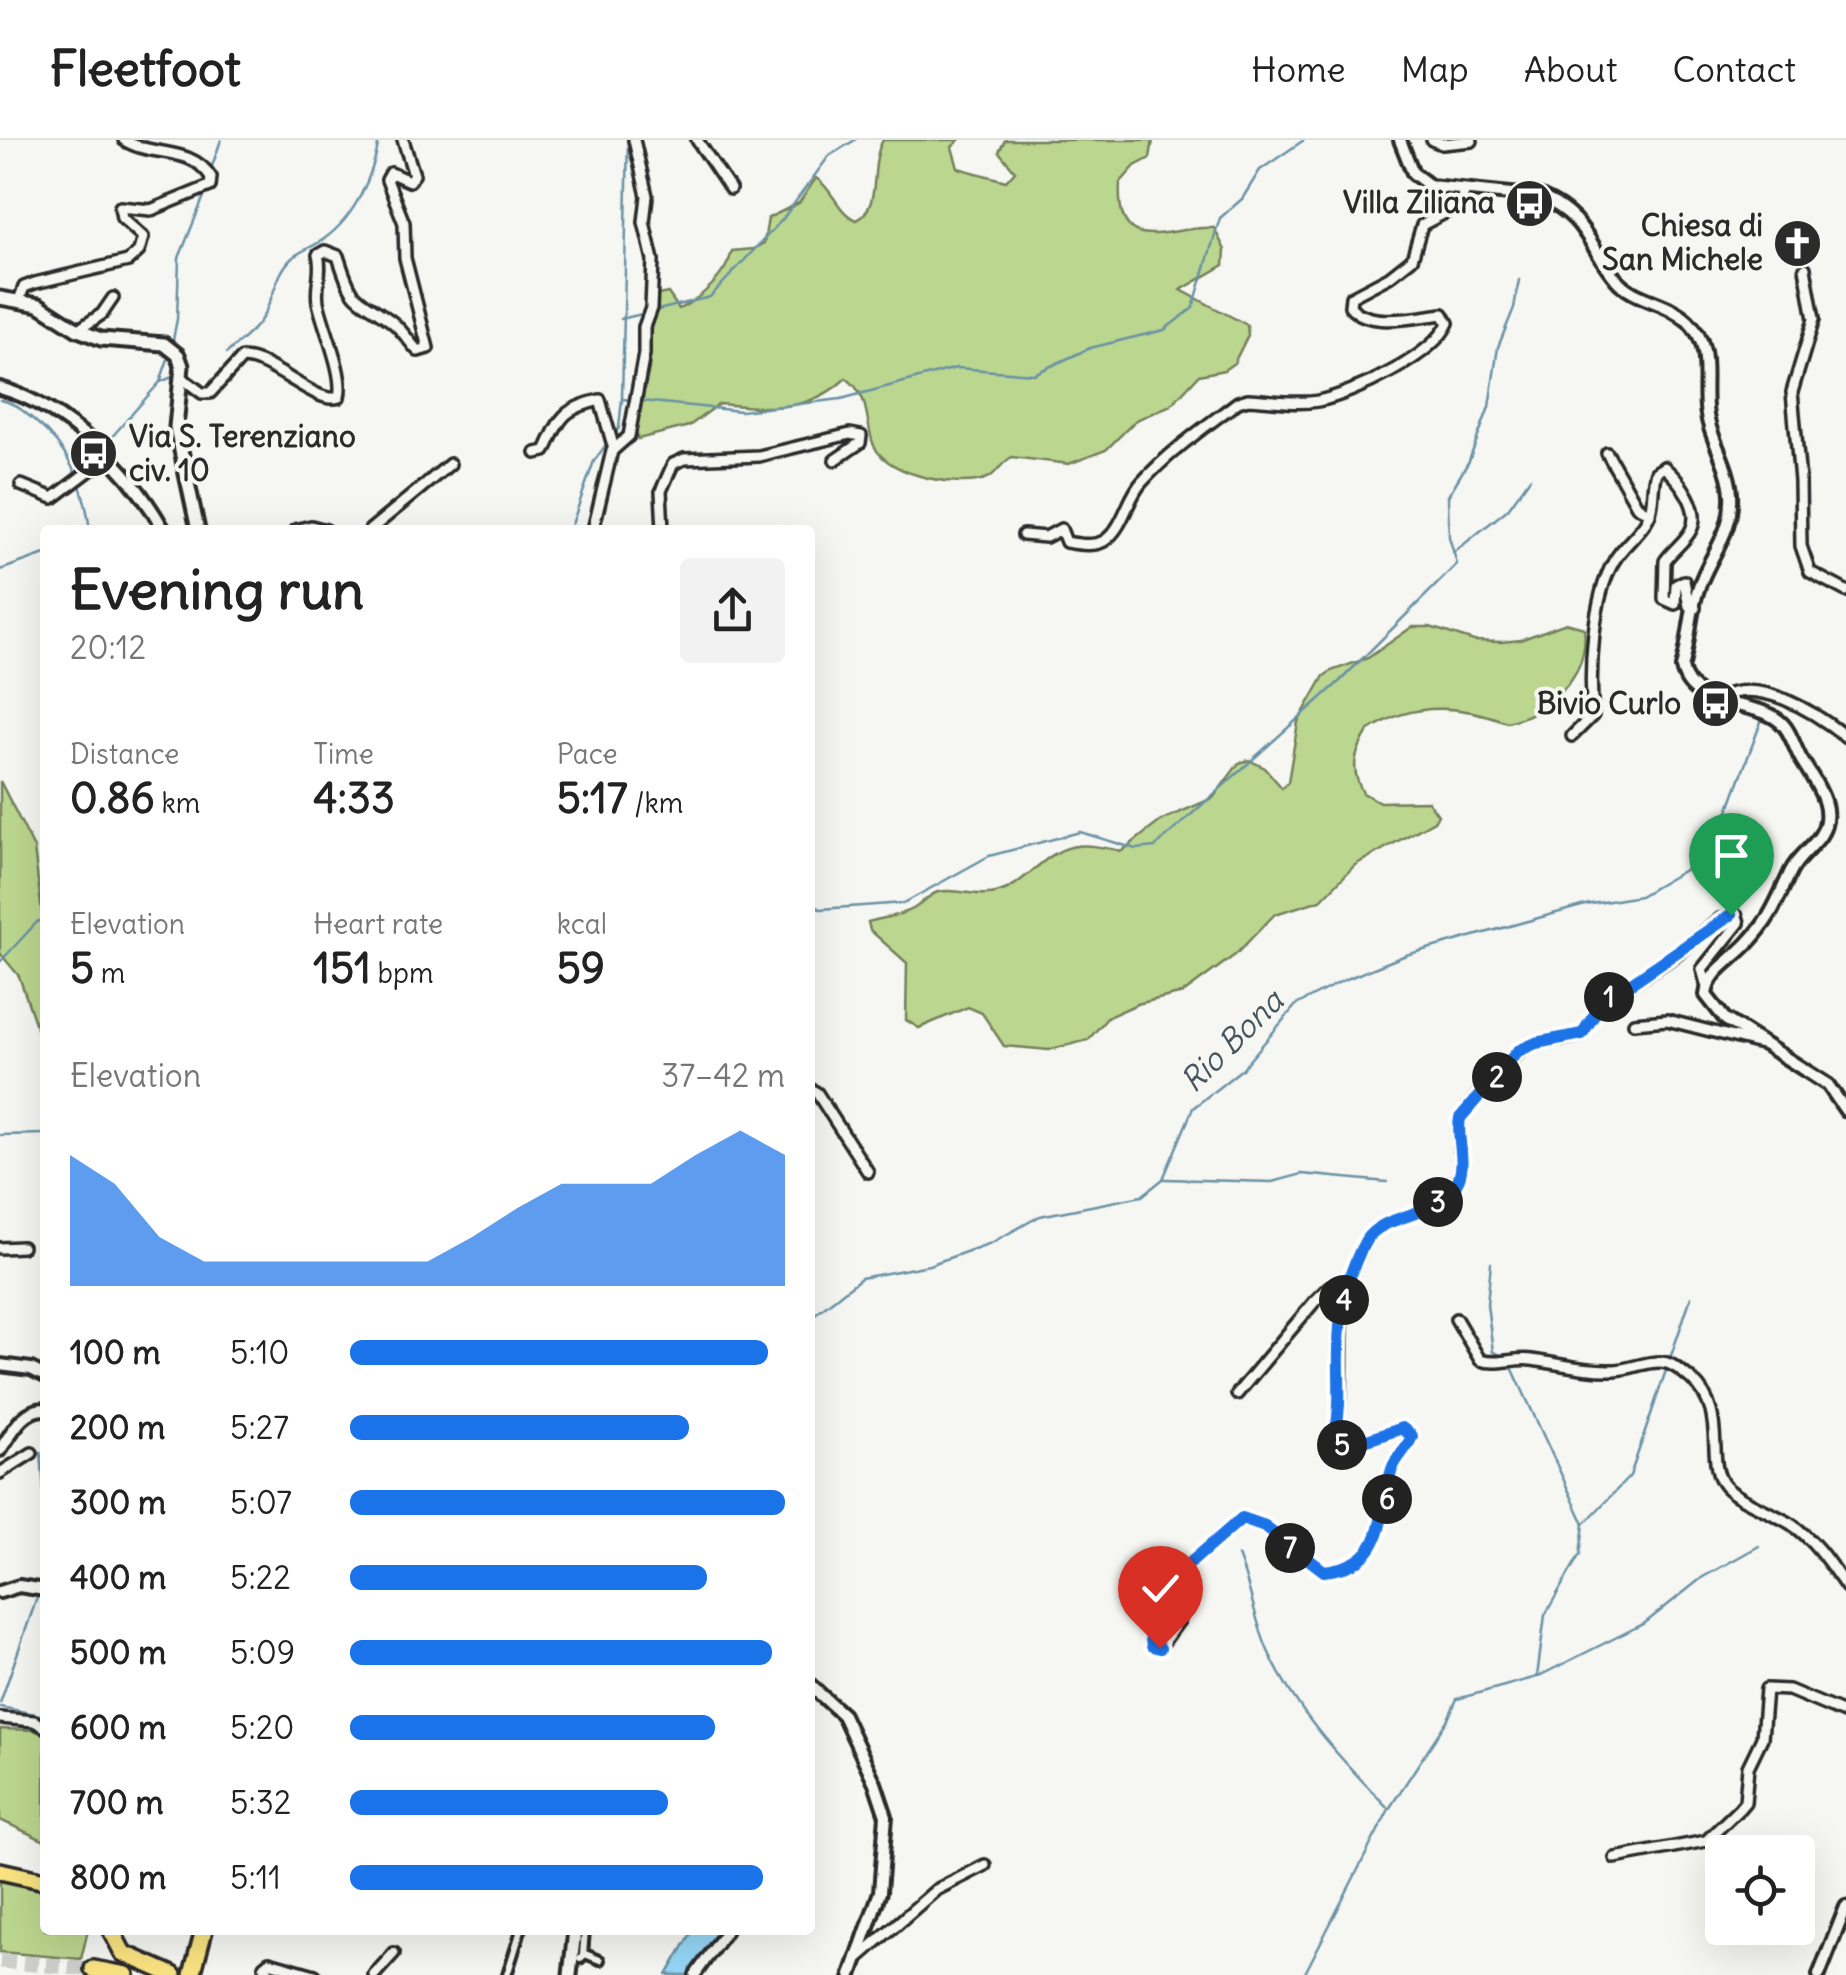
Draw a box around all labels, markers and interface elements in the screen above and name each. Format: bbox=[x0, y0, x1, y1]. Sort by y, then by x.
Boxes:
text: Fleetfoot bbox=[50, 39, 241, 99]
text: Home bbox=[1251, 47, 1346, 91]
text: Map bbox=[1401, 47, 1469, 91]
text: About bbox=[1524, 47, 1617, 91]
text: Contact bbox=[1672, 47, 1796, 91]
bus stop icon: Villa Ziliana bbox=[1504, 177, 1556, 229]
place label: Villa Ziliana bbox=[1343, 183, 1495, 221]
place label: Chiesa di San Michele bbox=[1602, 206, 1763, 278]
church icon: Chiesa di San Michele bbox=[1772, 217, 1824, 269]
place label: Via S. Terenziano civ. 10 bbox=[129, 417, 356, 489]
bus stop icon: Via S. Terenziano civ. 10 bbox=[68, 428, 120, 480]
text: Evening run bbox=[70, 555, 364, 624]
button: share bbox=[680, 558, 785, 663]
text: 20:12 bbox=[70, 627, 146, 668]
bus stop icon: Bivio Curlo bbox=[1690, 678, 1742, 730]
place label: Bivio Curlo bbox=[1537, 684, 1681, 722]
text: Distance bbox=[70, 736, 179, 772]
text: Time bbox=[313, 736, 374, 772]
text: Pace bbox=[557, 736, 618, 772]
text: 0.86 bbox=[70, 772, 155, 824]
text: 4:33 bbox=[313, 772, 395, 824]
text: 5:17 bbox=[557, 772, 628, 824]
text: km bbox=[155, 785, 200, 821]
text: /km bbox=[628, 785, 683, 821]
pin bbox=[1689, 813, 1774, 916]
icon: arrive bbox=[1704, 828, 1759, 883]
text: Elevation bbox=[70, 906, 185, 942]
text: Heart rate bbox=[313, 906, 443, 942]
text: kcal bbox=[557, 906, 607, 942]
text: 5 bbox=[70, 942, 94, 994]
text: 151 bbox=[313, 942, 371, 994]
text: 59 bbox=[557, 942, 605, 994]
text: m bbox=[94, 955, 125, 991]
text: bpm bbox=[371, 955, 433, 991]
pin: 1 bbox=[1584, 972, 1634, 1022]
water label: Rio Bona bbox=[1172, 979, 1293, 1101]
text: 1 bbox=[1603, 979, 1615, 1015]
pin: 2 bbox=[1472, 1052, 1522, 1102]
text: Elevation bbox=[70, 1055, 201, 1096]
text: 37–42 m bbox=[661, 1055, 785, 1096]
text: 2 bbox=[1489, 1059, 1505, 1095]
pin: 3 bbox=[1413, 1177, 1463, 1227]
text: 3 bbox=[1430, 1184, 1446, 1220]
pin: 4 bbox=[1319, 1275, 1369, 1325]
text: 4 bbox=[1336, 1282, 1352, 1318]
text: 100 m bbox=[70, 1332, 161, 1373]
text: 5:10 bbox=[230, 1332, 289, 1373]
text: 200 m bbox=[70, 1407, 165, 1448]
text: 5:27 bbox=[230, 1407, 289, 1448]
pin: 5 bbox=[1317, 1420, 1367, 1470]
text: 5 bbox=[1334, 1427, 1350, 1463]
pin: 6 bbox=[1362, 1474, 1412, 1524]
text: 6 bbox=[1379, 1481, 1395, 1517]
text: 300 m bbox=[70, 1482, 166, 1523]
text: 5:07 bbox=[230, 1482, 292, 1523]
pin: 7 bbox=[1265, 1523, 1315, 1573]
text: 7 bbox=[1283, 1530, 1297, 1566]
pin bbox=[1118, 1546, 1203, 1649]
text: 400 m bbox=[70, 1557, 166, 1598]
text: 5:22 bbox=[230, 1557, 291, 1598]
icon: check bbox=[1133, 1561, 1188, 1616]
text: 500 m bbox=[70, 1632, 166, 1673]
text: 5:09 bbox=[230, 1632, 295, 1673]
text: 600 m bbox=[70, 1707, 166, 1748]
text: 5:20 bbox=[230, 1707, 294, 1748]
text: 700 m bbox=[70, 1782, 163, 1823]
text: 5:32 bbox=[230, 1782, 291, 1823]
map controls bbox=[1705, 1835, 1815, 1945]
button: locate bbox=[1705, 1835, 1815, 1945]
text: 800 m bbox=[70, 1857, 166, 1898]
text: 5:11 bbox=[230, 1857, 281, 1898]

